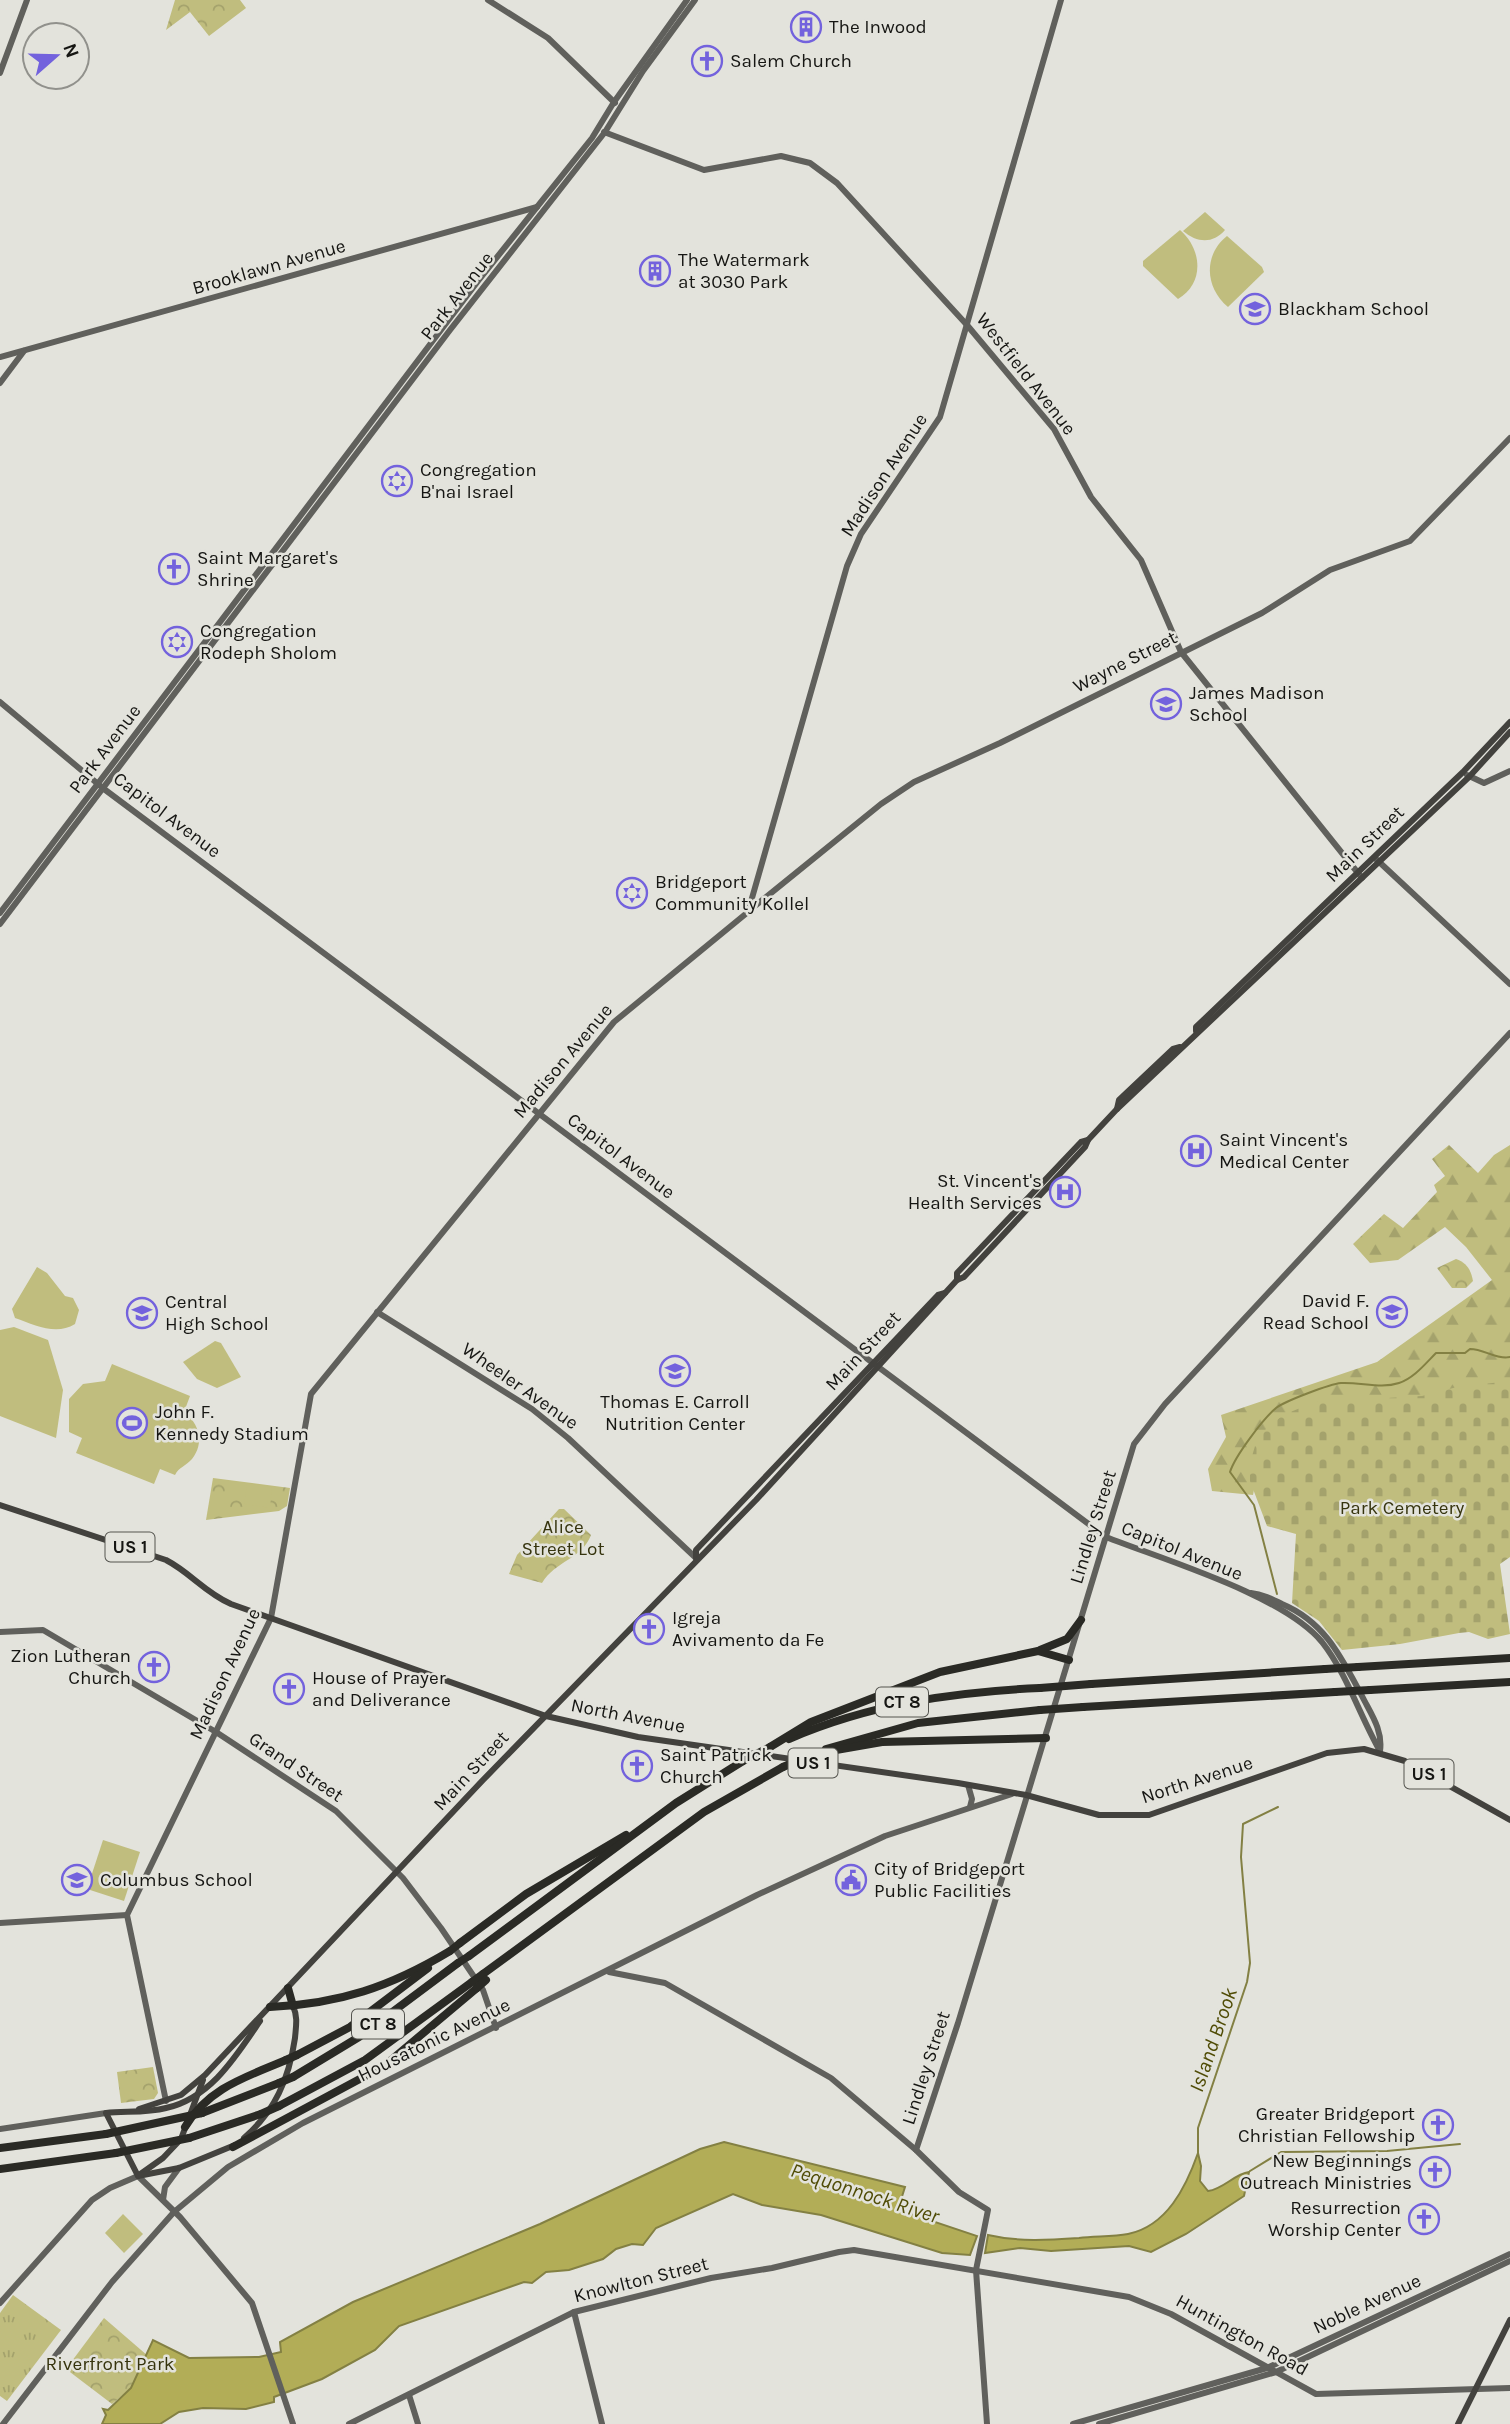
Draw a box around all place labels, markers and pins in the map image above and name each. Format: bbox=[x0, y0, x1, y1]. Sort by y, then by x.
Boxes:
building icon: The Inwood bbox=[789, 10, 823, 44]
place label: The Inwood bbox=[829, 16, 927, 38]
church icon: Salem Church bbox=[690, 44, 724, 78]
place label: Salem Church bbox=[730, 50, 852, 72]
place label: The Watermark at 3030 Park bbox=[678, 249, 810, 293]
building icon: The Watermark at 3030 Park bbox=[638, 254, 672, 288]
school or university icon: Blackham School bbox=[1238, 292, 1272, 326]
place label: Blackham School bbox=[1278, 298, 1429, 320]
place label: Congregation B'nai Israel bbox=[420, 459, 537, 503]
synagogue icon: Congregation B'nai Israel bbox=[380, 464, 414, 498]
place label: Saint Margaret's Shrine bbox=[197, 547, 338, 591]
church icon: Saint Margaret's Shrine bbox=[157, 552, 191, 586]
place label: Congregation Rodeph Sholom bbox=[200, 620, 337, 664]
synagogue icon: Congregation Rodeph Sholom bbox=[160, 625, 194, 659]
place label: James Madison School bbox=[1189, 682, 1324, 726]
school or university icon: James Madison School bbox=[1149, 687, 1183, 721]
place label: Bridgeport Community Kollel bbox=[655, 871, 809, 915]
synagogue icon: Bridgeport Community Kollel bbox=[615, 876, 649, 910]
place label: Saint Vincent's Medical Center bbox=[1219, 1129, 1349, 1173]
hospital icon: Saint Vincent's Medical Center bbox=[1179, 1134, 1213, 1168]
place label: St. Vincent's Health Services bbox=[908, 1170, 1042, 1214]
hospital icon: St. Vincent's Health Services bbox=[1048, 1175, 1082, 1209]
place label: David F. Read School bbox=[1263, 1290, 1369, 1334]
place label: Central High School bbox=[165, 1291, 269, 1335]
school or university icon: David F. Read School bbox=[1375, 1295, 1409, 1329]
school or university icon: Central High School bbox=[125, 1296, 159, 1330]
school or university icon: Thomas E. Carroll Nutrition Center bbox=[658, 1354, 692, 1388]
place label: Thomas E. Carroll Nutrition Center bbox=[600, 1391, 750, 1435]
place label: John F. Kennedy Stadium bbox=[155, 1401, 309, 1445]
sports icon: John F. Kennedy Stadium bbox=[115, 1406, 149, 1440]
place label: Igreja Avivamento da Fe bbox=[672, 1607, 824, 1651]
church icon: Igreja Avivamento da Fe bbox=[632, 1612, 666, 1646]
place label: Zion Lutheran Church bbox=[10, 1645, 131, 1689]
church icon: Zion Lutheran Church bbox=[137, 1650, 171, 1684]
place label: House of Prayer and Deliverance bbox=[312, 1667, 451, 1711]
church icon: House of Prayer and Deliverance bbox=[272, 1672, 306, 1706]
place label: Saint Patrick Church bbox=[660, 1744, 772, 1788]
church icon: Saint Patrick Church bbox=[620, 1749, 654, 1783]
place label: City of Bridgeport Public Facilities bbox=[874, 1858, 1025, 1902]
school or university icon: Columbus School bbox=[60, 1863, 94, 1897]
public building icon: City of Bridgeport Public Facilities bbox=[834, 1863, 868, 1897]
place label: Columbus School bbox=[100, 1869, 253, 1891]
place label: Greater Bridgeport Christian Fellowship bbox=[1238, 2103, 1415, 2147]
church icon: Greater Bridgeport Christian Fellowship bbox=[1421, 2108, 1455, 2142]
place label: New Beginnings Outreach Ministries bbox=[1240, 2150, 1412, 2194]
church icon: New Beginnings Outreach Ministries bbox=[1418, 2155, 1452, 2189]
place label: Resurrection Worship Center bbox=[1268, 2197, 1401, 2241]
church icon: Resurrection Worship Center bbox=[1407, 2202, 1441, 2236]

